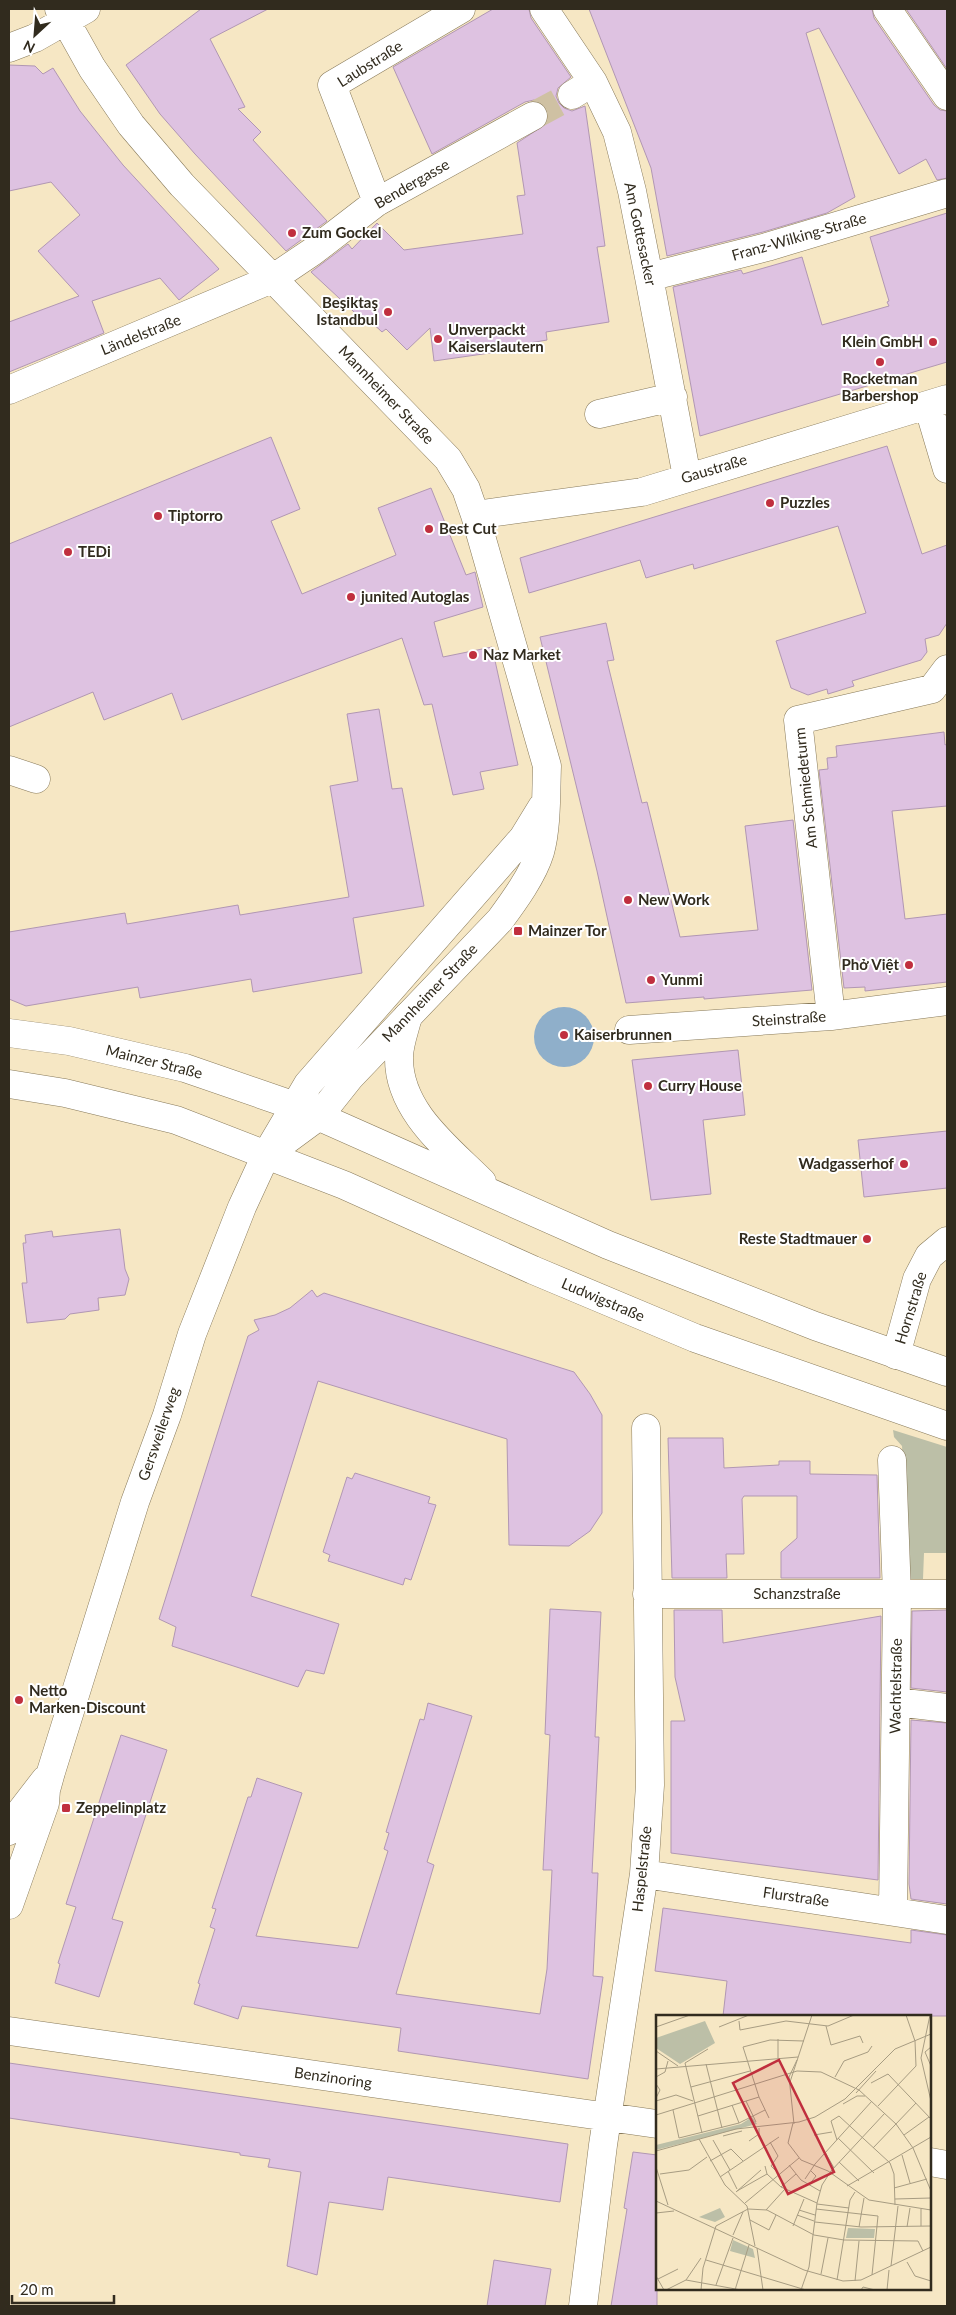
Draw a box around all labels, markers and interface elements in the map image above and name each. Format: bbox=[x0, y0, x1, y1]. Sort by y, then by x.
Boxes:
north arrow bbox=[10, 10, 60, 60]
street label: Laubstraße bbox=[334, 36, 405, 90]
text: N bbox=[21, 37, 38, 57]
street label: Bendergasse bbox=[371, 154, 452, 212]
street label: Am Gottesacker bbox=[621, 180, 661, 288]
street label: Franz-Wilking-Straße bbox=[729, 208, 868, 264]
place label: Zum Gockel bbox=[302, 223, 381, 241]
marker: Zum Gockel bbox=[286, 227, 298, 239]
place label: Beşiktaş Istandbul bbox=[316, 293, 378, 328]
marker: Beşiktaş Istandbul bbox=[382, 306, 394, 318]
street label: Ländelstraße bbox=[98, 310, 183, 358]
place label: Unverpackt Kaiserslautern bbox=[448, 320, 544, 355]
place label: Klein GmbH bbox=[842, 332, 923, 350]
marker: Unverpackt Kaiserslautern bbox=[432, 333, 444, 345]
marker: Klein GmbH bbox=[927, 336, 939, 348]
street label: Mannheimer Straße bbox=[335, 341, 438, 447]
marker: Rocketman Barbershop bbox=[874, 356, 886, 368]
place label: Rocketman Barbershop bbox=[841, 369, 919, 404]
street label: Gaustraße bbox=[679, 449, 749, 487]
place label: Puzzles bbox=[780, 493, 830, 511]
marker: Puzzles bbox=[764, 497, 776, 509]
place label: Tiptorro bbox=[168, 506, 223, 524]
marker: Tiptorro bbox=[152, 510, 164, 522]
place label: Best Cut bbox=[439, 519, 497, 537]
marker: Best Cut bbox=[423, 523, 435, 535]
place label: TEDi bbox=[78, 542, 111, 560]
marker: TEDi bbox=[62, 546, 74, 558]
place label: junited Autoglas bbox=[360, 587, 470, 605]
marker: junited Autoglas bbox=[345, 591, 357, 603]
place label: Naz Market bbox=[483, 645, 561, 663]
marker: Naz Market bbox=[467, 649, 479, 661]
street label: Am Schmiedeturm bbox=[790, 727, 820, 850]
place label: New Work bbox=[638, 890, 711, 908]
marker: New Work bbox=[622, 894, 634, 906]
place label: Mainzer Tor bbox=[528, 921, 607, 939]
marker: Mainzer Tor bbox=[512, 925, 524, 937]
street label: Mannheimer Straße bbox=[378, 939, 481, 1045]
place label: Phở Việt bbox=[842, 955, 899, 973]
marker: Phở Việt bbox=[903, 959, 915, 971]
place label: Yunmi bbox=[660, 970, 703, 988]
marker: Yunmi bbox=[645, 974, 657, 986]
street label: Steinstraße bbox=[751, 1006, 827, 1030]
place label: Kaiserbrunnen bbox=[574, 1025, 672, 1043]
marker: Kaiserbrunnen bbox=[558, 1029, 570, 1041]
street label: Mainzer Straße bbox=[104, 1040, 205, 1082]
place label: Curry House bbox=[658, 1076, 742, 1094]
marker: Curry House bbox=[642, 1080, 654, 1092]
place label: Wadgasserhof bbox=[798, 1154, 895, 1172]
marker: Wadgasserhof bbox=[898, 1158, 910, 1170]
place label: Reste Stadtmauer bbox=[739, 1229, 857, 1247]
marker: Reste Stadtmauer bbox=[861, 1233, 873, 1245]
street label: Hornstraße bbox=[890, 1269, 930, 1346]
street label: Ludwigstraße bbox=[559, 1274, 648, 1325]
street label: Gersweilerweg bbox=[134, 1384, 183, 1483]
street label: Schanzstraße bbox=[753, 1584, 841, 1602]
street label: Wachtelstraße bbox=[885, 1638, 905, 1734]
place label: Netto Marken-Discount bbox=[29, 1681, 146, 1716]
marker: Netto Marken-Discount bbox=[13, 1694, 25, 1706]
place label: Zeppelinplatz bbox=[76, 1798, 166, 1816]
marker: Zeppelinplatz bbox=[60, 1802, 72, 1814]
street label: Haspelstraße bbox=[628, 1825, 654, 1913]
street label: Flurstraße bbox=[762, 1882, 831, 1910]
inset map bbox=[656, 2015, 931, 2290]
street label: Benzinoring bbox=[293, 2063, 373, 2091]
scale bar bbox=[12, 2272, 115, 2304]
text: 20 m bbox=[20, 2280, 54, 2298]

